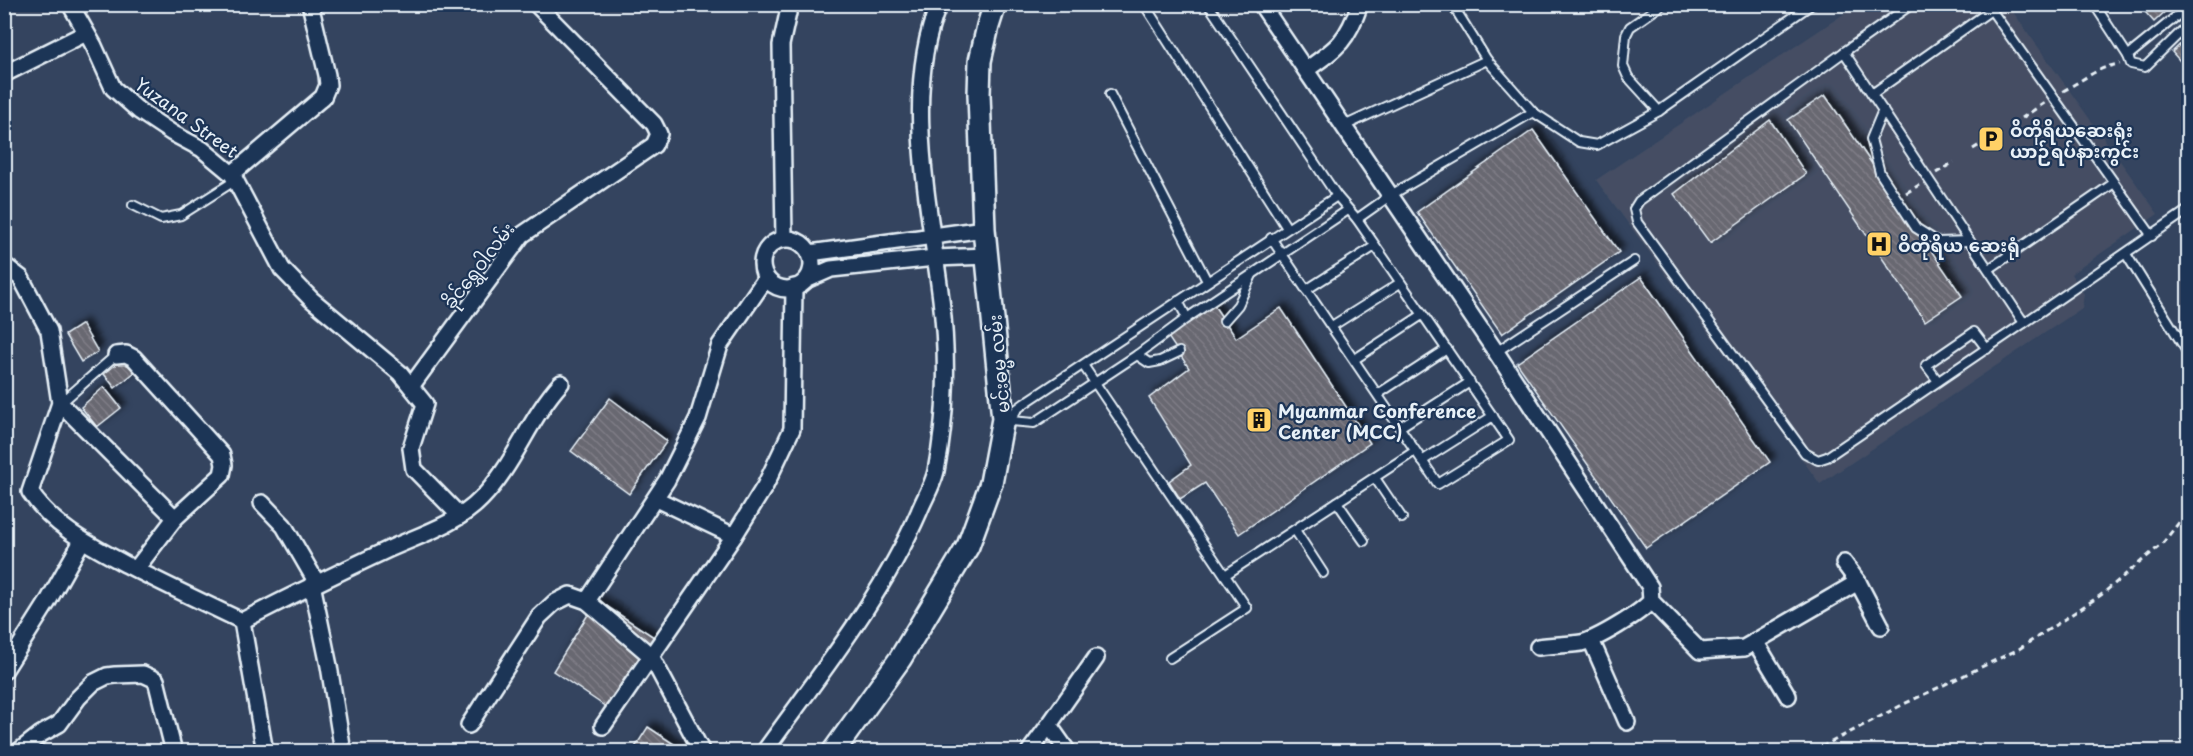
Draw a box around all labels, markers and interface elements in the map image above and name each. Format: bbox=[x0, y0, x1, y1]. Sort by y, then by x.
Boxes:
street label: Yuzana Street bbox=[130, 70, 244, 164]
place label: ဝိတိုရိယဆေးရုံး ယာဉ်ရပ်နားကွင်း bbox=[2010, 116, 2139, 166]
parking icon: ဝိတိုရိယဆေးရုံး ယာဉ်ရပ်နားကွင်း bbox=[1976, 124, 2006, 154]
street label: ခိုင်ရွှေဝါလမ်း bbox=[436, 216, 523, 316]
hospital icon: ဝိတိုရိယ ဆေးရုံ bbox=[1864, 229, 1894, 259]
place label: ဝိတိုရိယ ဆေးရုံ bbox=[1898, 231, 2020, 260]
street label: မင်းဓမ္မ လမ်း bbox=[980, 313, 1019, 414]
place label: Myanmar Conference Center (MCC) bbox=[1278, 397, 1476, 445]
building icon: Myanmar Conference Center (MCC) bbox=[1244, 405, 1274, 435]

